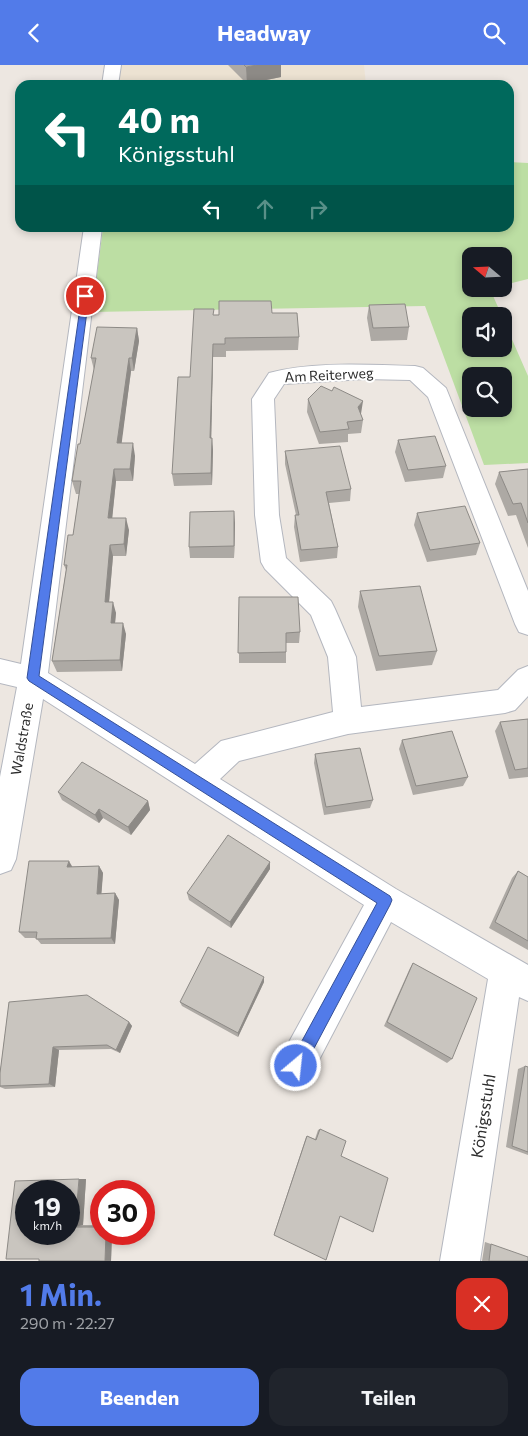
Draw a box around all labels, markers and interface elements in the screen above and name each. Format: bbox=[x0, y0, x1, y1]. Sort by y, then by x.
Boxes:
icon: back bbox=[20, 19, 48, 47]
text: Headway bbox=[217, 19, 311, 46]
icon: search bbox=[480, 19, 508, 47]
text: 40 m bbox=[118, 97, 200, 140]
icon: left bbox=[35, 100, 100, 165]
text: Königsstuhl bbox=[118, 140, 235, 167]
icon: left bbox=[198, 195, 226, 223]
icon: ahead bbox=[251, 195, 279, 223]
icon: right bbox=[304, 195, 332, 223]
north arrow bbox=[462, 247, 512, 297]
map controls bbox=[462, 247, 512, 417]
pin bbox=[64, 275, 106, 317]
icon: arrive bbox=[71, 282, 99, 310]
button: sound bbox=[462, 307, 512, 357]
street label: Am Reiterweg bbox=[284, 364, 374, 385]
button: search bbox=[462, 367, 512, 417]
street label: Waldstraße bbox=[7, 701, 36, 776]
position arrow bbox=[269, 1039, 321, 1091]
street label: Königsstuhl bbox=[466, 1073, 499, 1159]
speed limit sign: 30 bbox=[90, 1180, 155, 1245]
text: 19 bbox=[34, 1191, 61, 1221]
text: km/h bbox=[33, 1218, 62, 1232]
text: 1 Min. bbox=[20, 1275, 102, 1312]
button: close bbox=[456, 1278, 508, 1330]
text: 290 m · 22:27 bbox=[20, 1313, 115, 1332]
button: Beenden bbox=[20, 1368, 259, 1426]
button: Teilen bbox=[269, 1368, 508, 1426]

